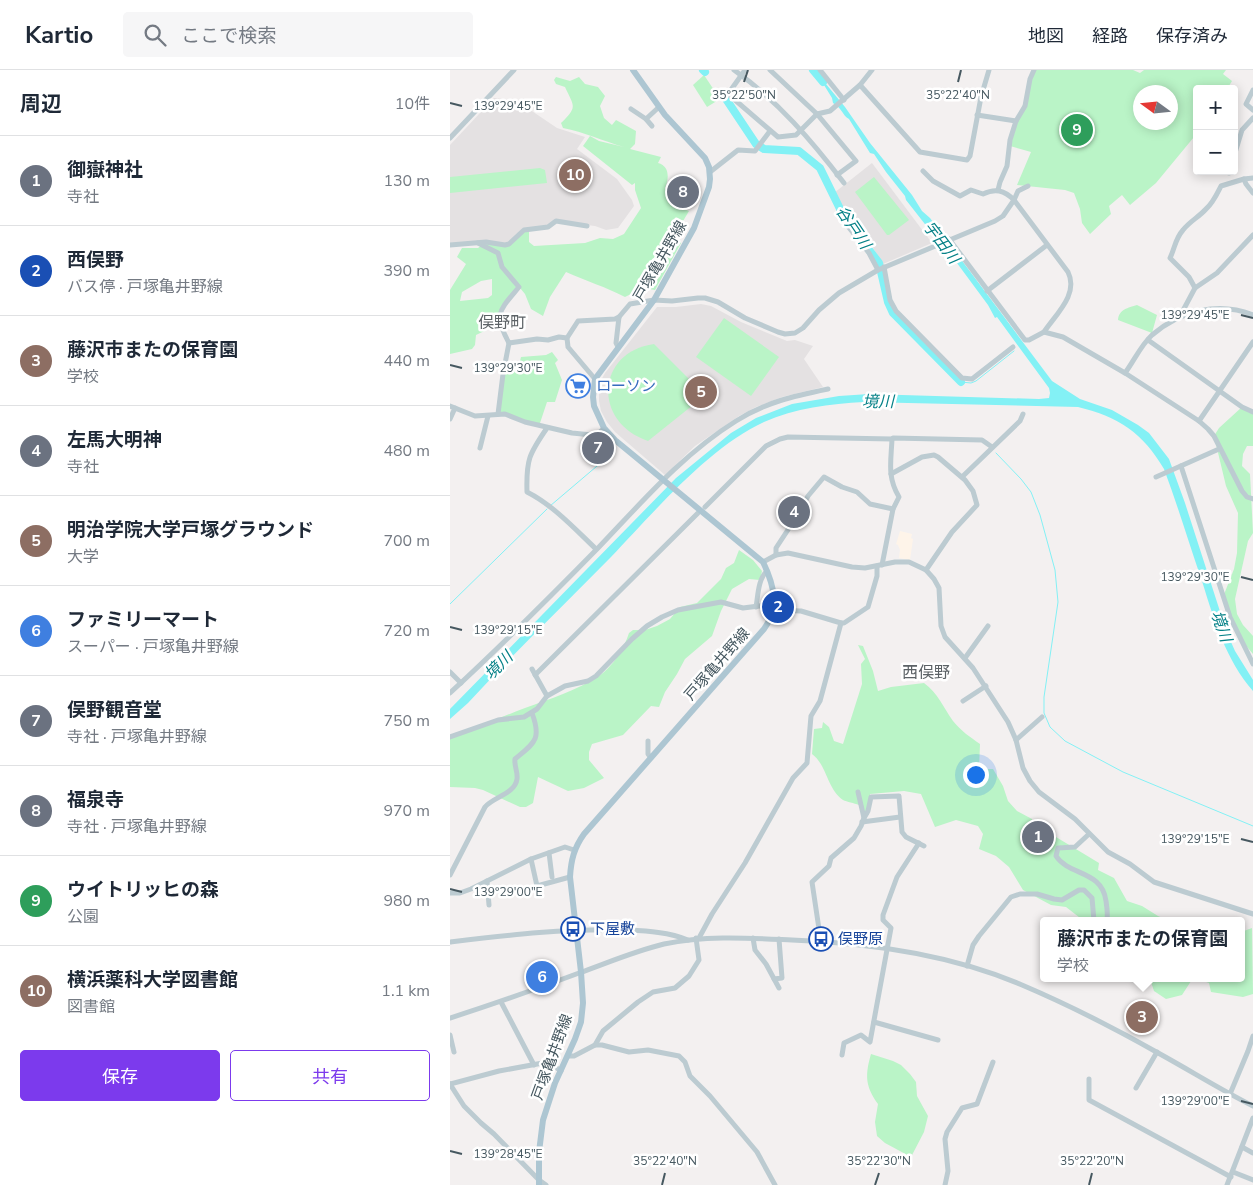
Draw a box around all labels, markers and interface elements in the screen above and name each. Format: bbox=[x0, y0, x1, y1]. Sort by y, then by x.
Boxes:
search box bbox=[123, 12, 473, 57]
text: Kartio bbox=[25, 19, 93, 51]
icon: search bbox=[141, 21, 169, 49]
text: ここで検索 bbox=[181, 23, 276, 49]
text: 地図 bbox=[1028, 24, 1064, 48]
text: 経路 bbox=[1092, 24, 1128, 48]
text: 保存済み bbox=[1156, 24, 1228, 48]
north arrow bbox=[1133, 85, 1178, 130]
map controls bbox=[1193, 85, 1238, 175]
button: + bbox=[1193, 85, 1238, 130]
text: 35°22'50"N bbox=[712, 87, 776, 103]
text: 35°22'40"N bbox=[926, 87, 990, 103]
text: 周辺 bbox=[20, 90, 62, 118]
text: 10件 bbox=[395, 93, 430, 115]
text: 139°29'45"E bbox=[473, 98, 543, 114]
pin: 9 bbox=[1061, 111, 1093, 149]
button: − bbox=[1193, 130, 1238, 175]
pin: 10 bbox=[559, 156, 591, 194]
text: 御嶽神社 bbox=[67, 157, 143, 183]
text: 1 bbox=[31, 170, 41, 192]
text: 130 m bbox=[383, 170, 430, 192]
pin: 8 bbox=[667, 173, 699, 211]
text: 寺社 bbox=[67, 186, 99, 208]
water label: 谷戸川 bbox=[831, 202, 877, 255]
street label: 戸塚亀井野線 bbox=[629, 217, 691, 305]
water label: 宇田川 bbox=[918, 217, 966, 270]
text: 西俣野 bbox=[67, 247, 124, 273]
text: 2 bbox=[31, 260, 41, 282]
text: 390 m bbox=[383, 260, 430, 282]
text: バス停 · 戸塚亀井野線 bbox=[67, 276, 223, 298]
text: 139°29'45"E bbox=[1160, 307, 1230, 323]
district label: 俣野町 bbox=[478, 312, 526, 334]
text: 藤沢市またの保育園 bbox=[67, 337, 238, 363]
text: 3 bbox=[31, 350, 41, 372]
text: 440 m bbox=[383, 350, 430, 372]
text: 139°29'30"E bbox=[473, 360, 543, 376]
text: 学校 bbox=[67, 366, 99, 388]
supermarket icon: ローソン bbox=[565, 373, 591, 399]
pin: 5 bbox=[685, 373, 717, 411]
place label: ローソン bbox=[596, 376, 656, 396]
water label: 境川 bbox=[862, 391, 896, 413]
text: 左馬大明神 bbox=[67, 427, 162, 453]
pin: 7 bbox=[582, 429, 614, 467]
text: 4 bbox=[31, 440, 41, 462]
text: 480 m bbox=[383, 440, 430, 462]
text: 寺社 bbox=[67, 456, 99, 478]
pin: 4 bbox=[778, 493, 810, 531]
text: 明治学院大学戸塚グラウンド bbox=[67, 517, 314, 543]
text: 5 bbox=[31, 530, 41, 552]
text: 700 m bbox=[383, 530, 430, 552]
text: 大学 bbox=[67, 546, 99, 568]
text: 139°29'30"E bbox=[1160, 569, 1230, 585]
pin: 2 bbox=[762, 588, 794, 626]
text: ファミリーマート bbox=[67, 607, 219, 633]
water label: 境川 bbox=[1205, 608, 1238, 647]
text: 6 bbox=[31, 620, 41, 642]
text: 720 m bbox=[383, 620, 430, 642]
text: 139°29'15"E bbox=[473, 622, 543, 638]
street label: 戸塚亀井野線 bbox=[680, 623, 754, 705]
text: スーパー · 戸塚亀井野線 bbox=[67, 636, 239, 658]
water label: 境川 bbox=[480, 645, 519, 685]
district label: 西俣野 bbox=[902, 662, 950, 684]
text: 俣野観音堂 bbox=[67, 697, 162, 723]
text: 7 bbox=[31, 710, 41, 732]
text: 750 m bbox=[383, 710, 430, 732]
text: 寺社 · 戸塚亀井野線 bbox=[67, 726, 207, 748]
your location bbox=[963, 762, 989, 788]
text: 福泉寺 bbox=[67, 787, 124, 813]
text: 8 bbox=[31, 800, 41, 822]
text: 970 m bbox=[383, 800, 430, 822]
text: 寺社 · 戸塚亀井野線 bbox=[67, 816, 207, 838]
pin: 1 bbox=[1022, 818, 1054, 856]
text: 139°29'15"E bbox=[1160, 831, 1230, 847]
text: ウイトリッヒの森 bbox=[67, 877, 219, 903]
text: 139°29'00"E bbox=[473, 884, 543, 900]
text: 9 bbox=[31, 890, 41, 912]
text: 980 m bbox=[383, 890, 430, 912]
text: 公園 bbox=[67, 906, 99, 928]
bus stop icon: 下屋敷 bbox=[560, 916, 586, 942]
popup bbox=[1040, 917, 1245, 982]
place label: 下屋敷 bbox=[590, 919, 635, 939]
bus stop icon: 俣野原 bbox=[808, 926, 834, 952]
text: 藤沢市またの保育園 bbox=[1057, 926, 1228, 952]
place label: 俣野原 bbox=[838, 929, 883, 949]
text: 学校 bbox=[1057, 955, 1089, 977]
pin: 6 bbox=[526, 958, 558, 996]
text: 横浜薬科大学図書館 bbox=[67, 967, 238, 993]
text: 10 bbox=[26, 980, 46, 1002]
text: 1.1 km bbox=[381, 980, 430, 1002]
text: 図書館 bbox=[67, 996, 115, 1018]
pin: 3 bbox=[1126, 998, 1158, 1036]
street label: 戸塚亀井野線 bbox=[527, 1011, 577, 1103]
button: 保存 bbox=[20, 1050, 220, 1101]
button: 共有 bbox=[230, 1050, 430, 1101]
text: 139°29'00"E bbox=[1160, 1093, 1230, 1109]
text: 139°28'45"E bbox=[473, 1146, 543, 1162]
text: 35°22'40"N bbox=[633, 1153, 697, 1169]
text: 35°22'30"N bbox=[847, 1153, 911, 1169]
text: 35°22'20"N bbox=[1060, 1153, 1124, 1169]

